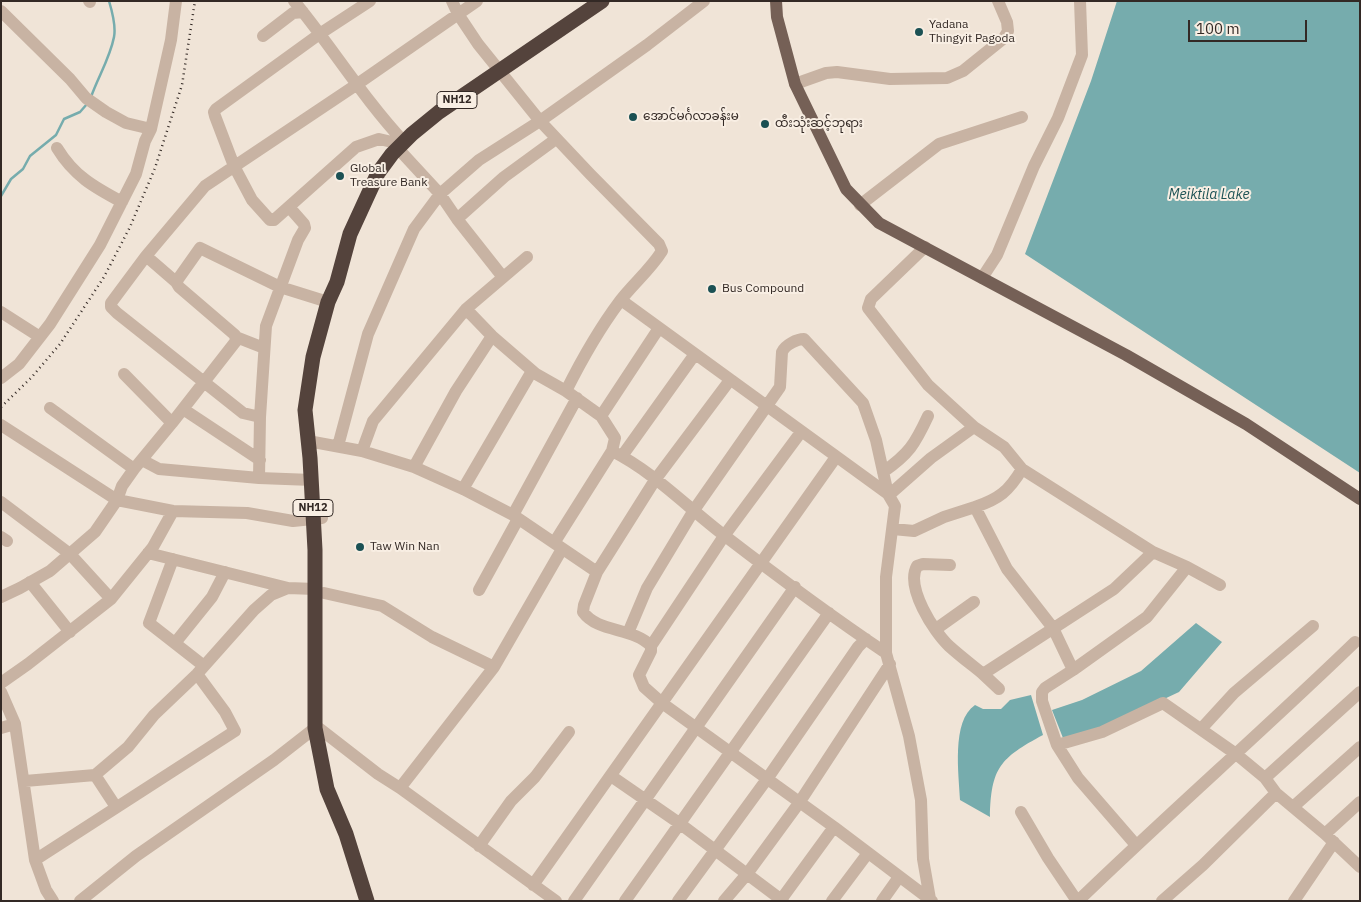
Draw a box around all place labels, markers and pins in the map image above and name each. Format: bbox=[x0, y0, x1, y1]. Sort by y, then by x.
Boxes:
place label: Yadana Thingyit Pagoda bbox=[929, 18, 1015, 46]
marker: Yadana Thingyit Pagoda bbox=[913, 26, 925, 38]
place label: အောင်မင်္ဂလာခန်းမ bbox=[643, 110, 739, 124]
marker: အောင်မင်္ဂလာခန်းမ bbox=[627, 111, 639, 123]
place label: ထီးသုံးဆင့်ဘုရား bbox=[775, 117, 863, 131]
marker: ထီးသုံးဆင့်ဘုရား bbox=[759, 118, 771, 130]
place label: Global Treasure Bank bbox=[350, 162, 427, 190]
marker: Global Treasure Bank bbox=[334, 170, 346, 182]
place label: Bus Compound bbox=[722, 282, 804, 296]
marker: Bus Compound bbox=[706, 283, 718, 295]
place label: Taw Win Nan bbox=[370, 540, 439, 554]
marker: Taw Win Nan bbox=[354, 541, 366, 553]

